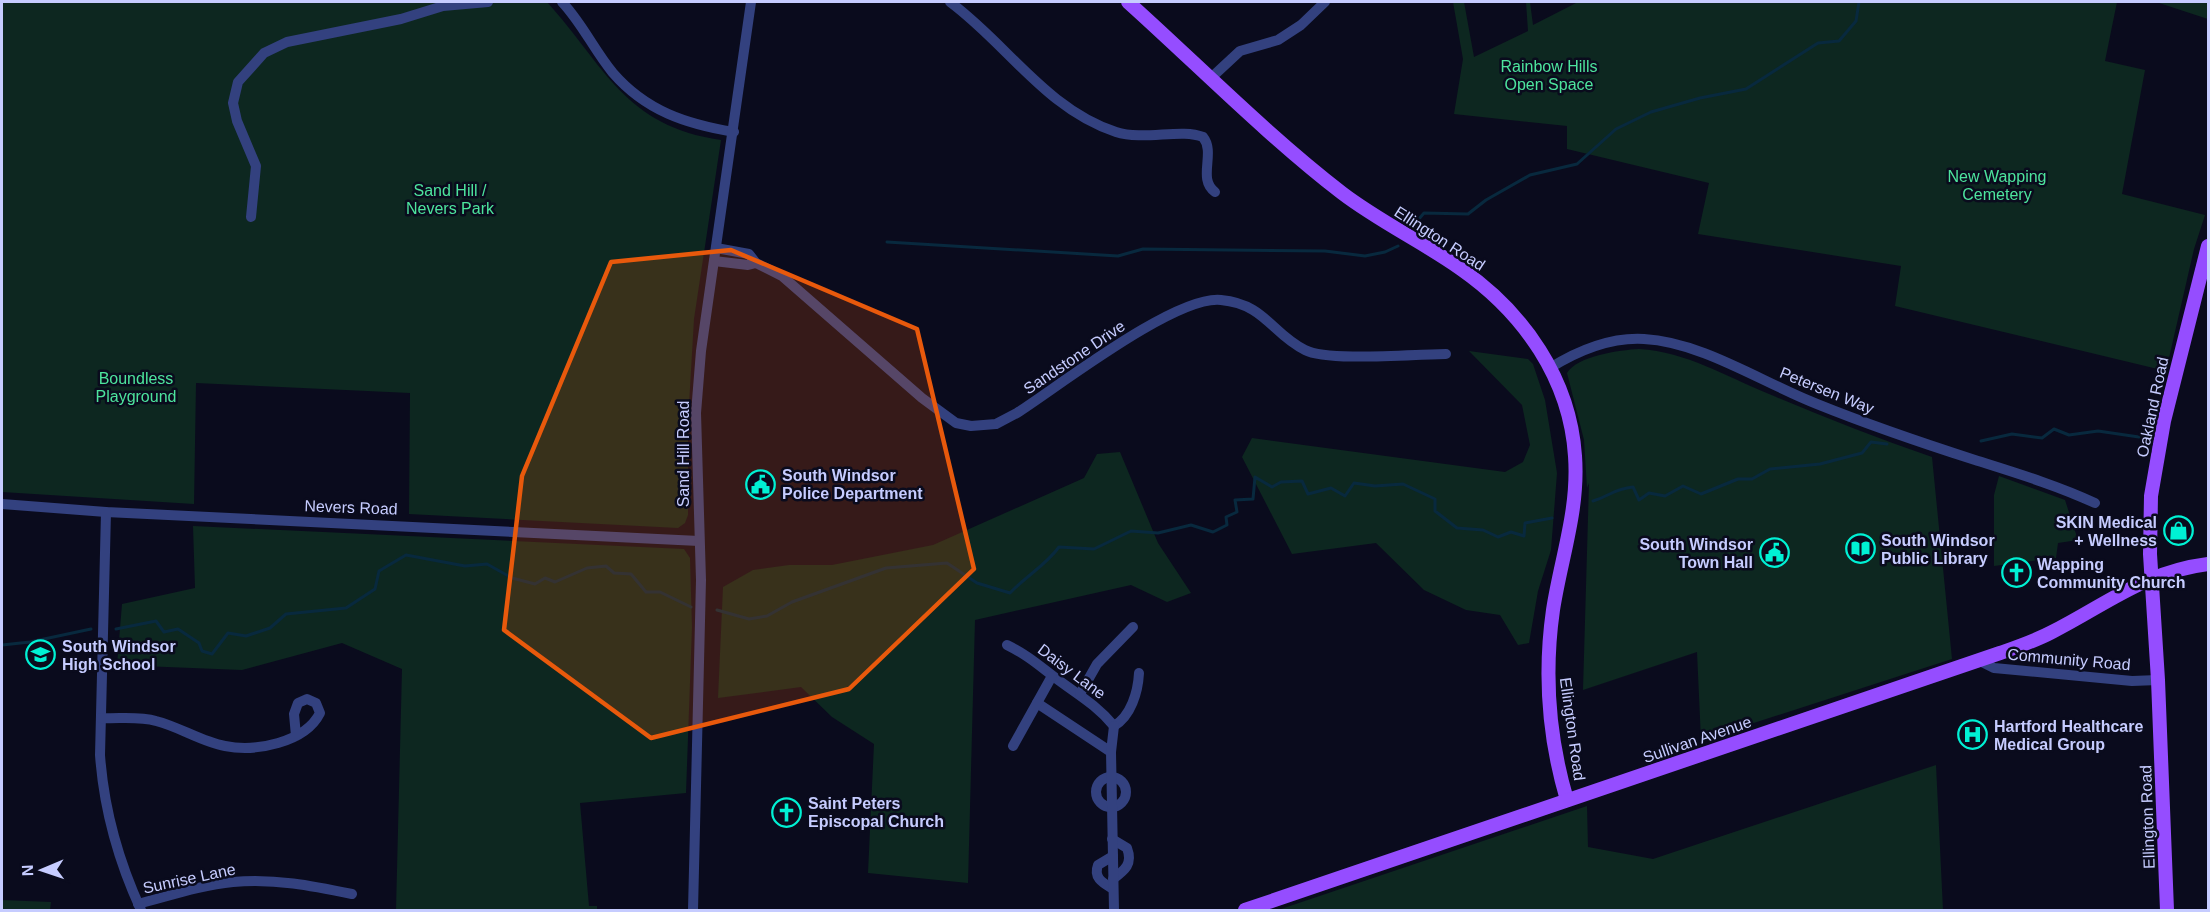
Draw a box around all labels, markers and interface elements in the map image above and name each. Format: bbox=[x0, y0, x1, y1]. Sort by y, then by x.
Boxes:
park label: Rainbow Hills Open Space bbox=[1501, 58, 1597, 93]
park label: New Wapping Cemetery bbox=[1947, 168, 2047, 203]
park label: Sand Hill / Nevers Park bbox=[406, 182, 495, 217]
street label: Ellington Road bbox=[1391, 203, 1488, 274]
street label: Sandstone Drive bbox=[1020, 317, 1128, 398]
street label: Oakland Road bbox=[2134, 355, 2171, 459]
street label: Petersen Way bbox=[1777, 364, 1876, 417]
park label: Boundless Playground bbox=[96, 370, 176, 405]
street label: Sand Hill Road bbox=[675, 401, 692, 507]
place label: South Windsor Police Department bbox=[782, 467, 923, 502]
public building icon: South Windsor Police Department bbox=[745, 468, 777, 500]
street label: Nevers Road bbox=[304, 497, 398, 518]
place label: SKIN Medical + Wellness bbox=[2056, 514, 2157, 549]
shop icon: SKIN Medical + Wellness bbox=[2162, 515, 2194, 547]
place label: South Windsor Public Library bbox=[1881, 532, 1995, 567]
library icon: South Windsor Public Library bbox=[1844, 533, 1876, 565]
place label: South Windsor Town Hall bbox=[1639, 536, 1753, 571]
public building icon: South Windsor Town Hall bbox=[1758, 537, 1790, 569]
place label: Wapping Community Church bbox=[2037, 556, 2185, 591]
church icon: Wapping Community Church bbox=[2000, 557, 2032, 589]
place label: South Windsor High School bbox=[62, 638, 176, 673]
school or university icon: South Windsor High School bbox=[25, 639, 57, 671]
street label: Daisy Lane bbox=[1035, 641, 1109, 702]
street label: Community Road bbox=[2007, 646, 2131, 673]
street label: Ellington Road bbox=[1557, 676, 1588, 782]
street label: Sullivan Avenue bbox=[1641, 713, 1754, 766]
place label: Hartford Healthcare Medical Group bbox=[1994, 718, 2143, 753]
hospital icon: Hartford Healthcare Medical Group bbox=[1957, 719, 1989, 751]
street label: Ellington Road bbox=[2137, 765, 2158, 869]
place label: Saint Peters Episcopal Church bbox=[808, 795, 944, 830]
church icon: Saint Peters Episcopal Church bbox=[771, 796, 803, 828]
north arrow bbox=[12, 840, 72, 900]
street label: Sunrise Lane bbox=[141, 860, 237, 897]
text: N bbox=[19, 864, 36, 877]

